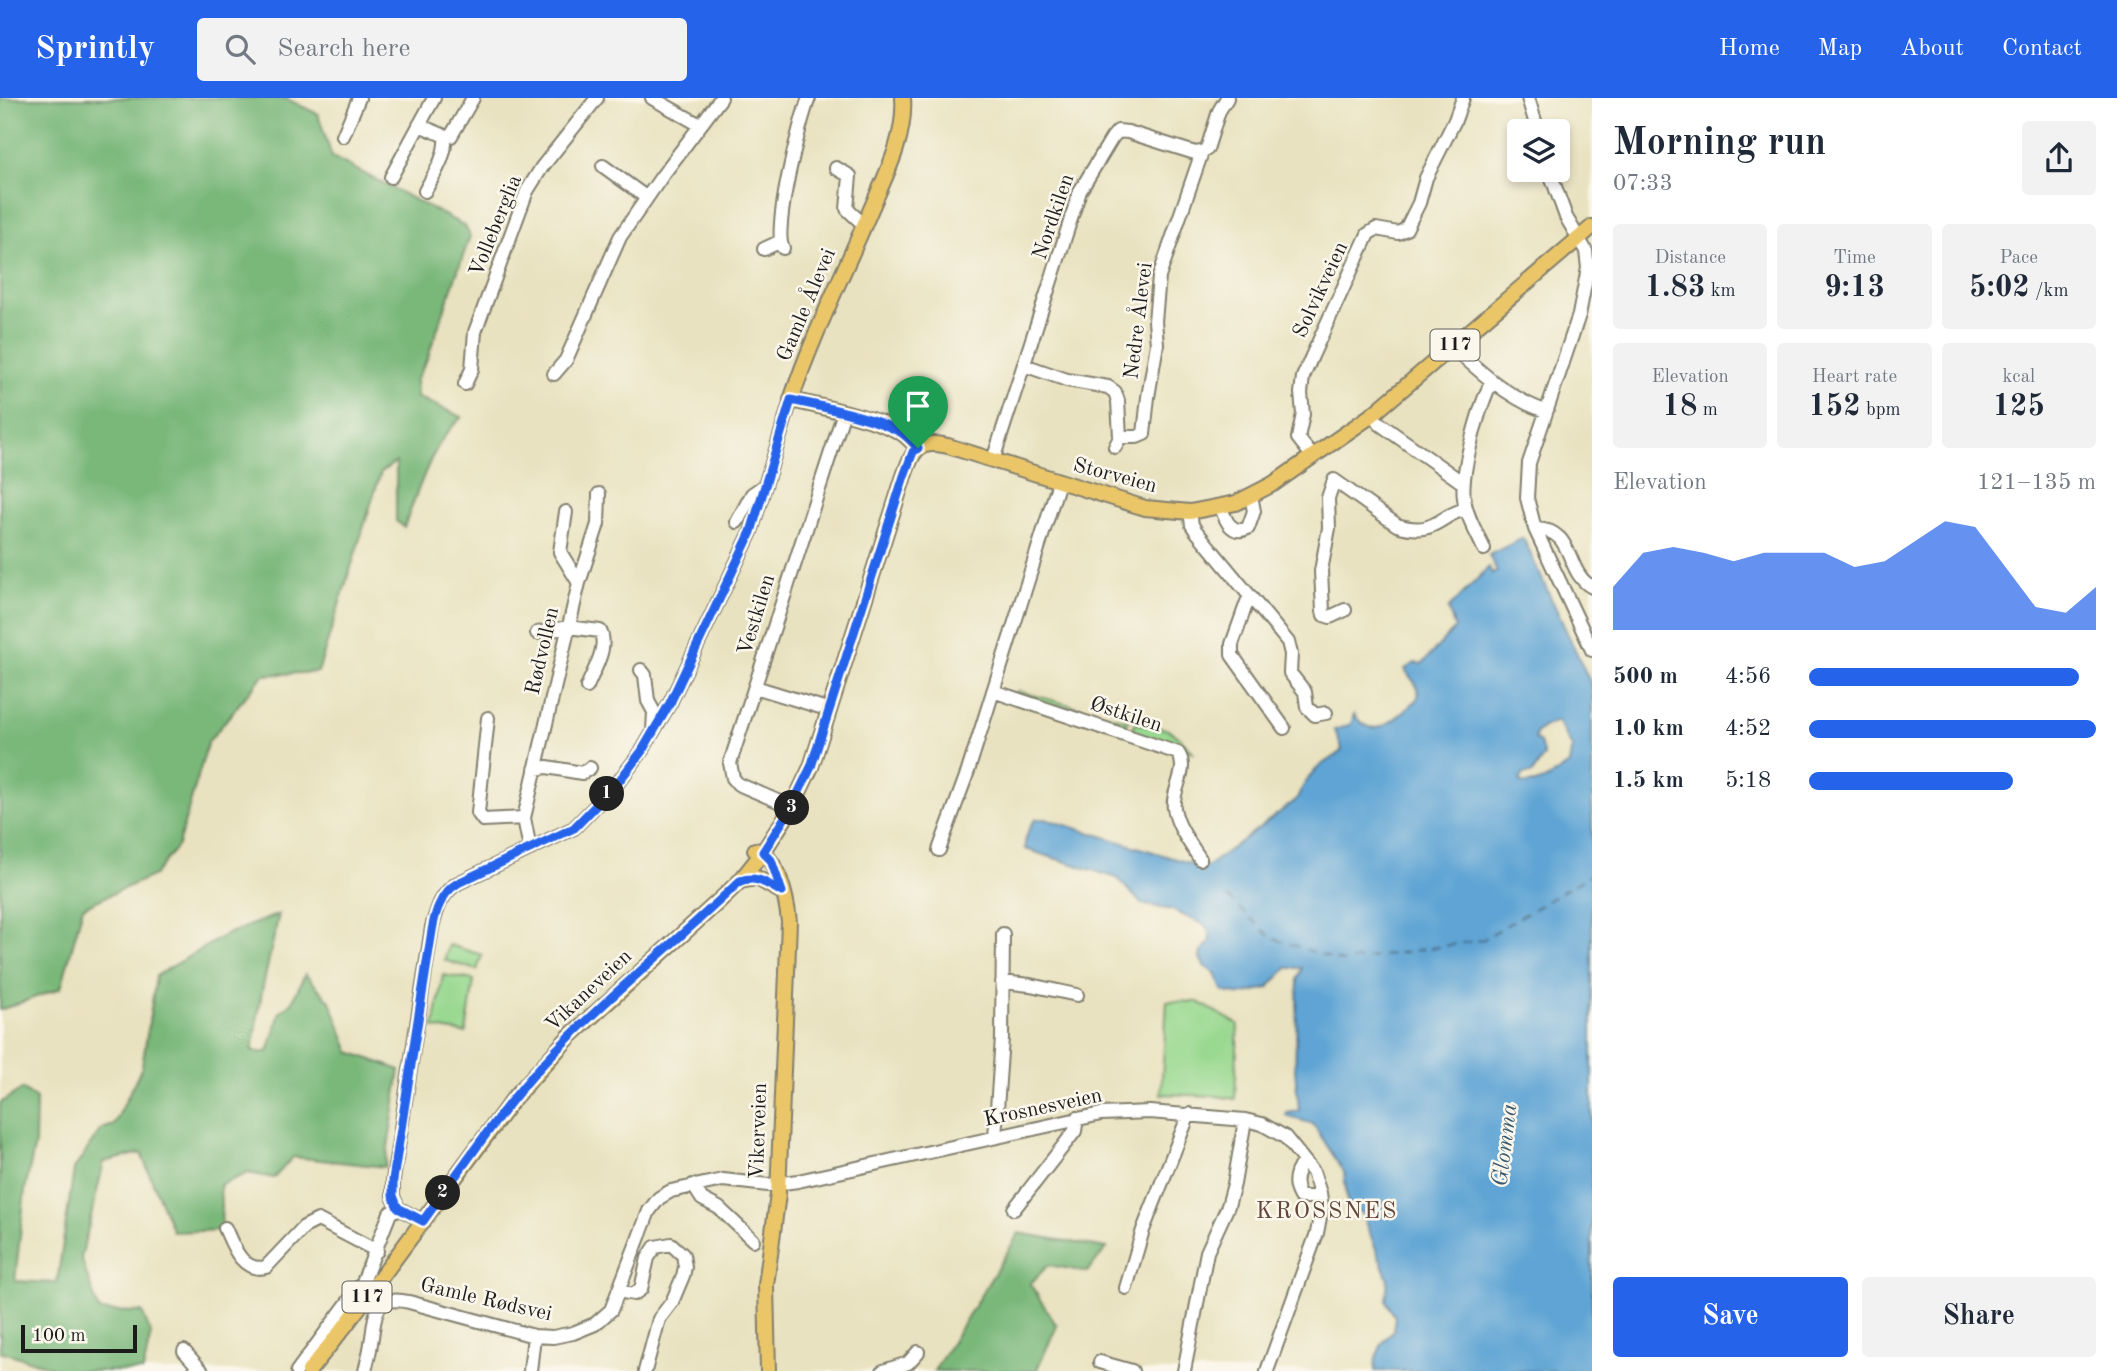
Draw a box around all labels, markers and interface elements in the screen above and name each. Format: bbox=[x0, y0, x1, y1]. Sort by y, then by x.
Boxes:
search box bbox=[197, 18, 687, 81]
icon: search bbox=[221, 30, 259, 68]
text: Sprintly bbox=[35, 33, 155, 66]
text: Search here bbox=[277, 36, 410, 62]
text: Home bbox=[1719, 37, 1780, 61]
text: Map bbox=[1818, 37, 1862, 61]
text: About bbox=[1900, 37, 1964, 61]
text: Contact bbox=[2002, 37, 2082, 61]
map controls bbox=[1507, 119, 1570, 182]
button: layers bbox=[1507, 119, 1570, 182]
button: share bbox=[2022, 121, 2096, 195]
text: Morning run bbox=[1613, 125, 1826, 163]
street label: Nordkilen bbox=[1030, 171, 1078, 263]
street label: Volleberglia bbox=[466, 172, 526, 280]
text: 07:33 bbox=[1613, 172, 1673, 195]
street label: Solvikveien bbox=[1290, 239, 1352, 341]
street label: Gamle Ålevei bbox=[769, 244, 840, 364]
text: Distance bbox=[1654, 249, 1726, 268]
text: Time bbox=[1833, 249, 1876, 268]
text: Pace bbox=[2000, 249, 2038, 268]
street label: Nedre Ålevei bbox=[1116, 261, 1157, 381]
text: 1.83 bbox=[1645, 273, 1705, 303]
text: 9:13 bbox=[1824, 273, 1885, 303]
text: 5:02 bbox=[1969, 273, 2030, 303]
text: km bbox=[1705, 282, 1736, 301]
text: /km bbox=[2030, 282, 2069, 301]
road number: 117 bbox=[1430, 330, 1480, 360]
text: Elevation bbox=[1652, 368, 1729, 387]
text: Heart rate bbox=[1812, 368, 1897, 387]
text: kcal bbox=[2002, 368, 2035, 387]
pin bbox=[888, 376, 948, 448]
icon: arrive bbox=[899, 387, 937, 425]
text: 18 bbox=[1663, 392, 1697, 422]
text: 152 bbox=[1808, 392, 1861, 422]
text: 125 bbox=[1993, 392, 2045, 422]
text: m bbox=[1697, 401, 1718, 420]
text: bpm bbox=[1861, 401, 1901, 420]
street label: Storveien bbox=[1071, 455, 1159, 497]
text: Elevation bbox=[1613, 471, 1707, 494]
text: 121–135 m bbox=[1977, 471, 2096, 494]
street label: Vestkilen bbox=[735, 572, 779, 658]
street label: Rødvollen bbox=[523, 605, 563, 697]
text: 500 m bbox=[1613, 665, 1678, 688]
text: 4:56 bbox=[1725, 665, 1771, 688]
street label: Østkilen bbox=[1087, 694, 1165, 736]
text: 1.0 km bbox=[1613, 717, 1684, 740]
text: 4:52 bbox=[1725, 717, 1771, 740]
text: 1.5 km bbox=[1613, 769, 1684, 792]
text: 5:18 bbox=[1725, 769, 1771, 792]
pin: 1 bbox=[590, 776, 624, 812]
text: 1 bbox=[601, 784, 612, 803]
pin: 3 bbox=[774, 790, 810, 826]
text: 3 bbox=[786, 798, 797, 817]
street label: Vikaneveien bbox=[542, 946, 636, 1036]
street label: Vikerveien bbox=[747, 1082, 771, 1180]
street label: Krosnesveien bbox=[982, 1085, 1104, 1131]
water label: Glomma bbox=[1488, 1102, 1522, 1188]
pin: 2 bbox=[426, 1176, 460, 1210]
text: 2 bbox=[437, 1183, 448, 1202]
district label: KROSSNES bbox=[1256, 1200, 1398, 1223]
street label: Gamle Rødsvei bbox=[418, 1275, 554, 1325]
button: Save bbox=[1613, 1277, 1848, 1357]
button: Share bbox=[1862, 1277, 2096, 1357]
road number: 117 bbox=[342, 1282, 392, 1312]
scale bar bbox=[21, 1322, 136, 1354]
text: 100 m bbox=[32, 1327, 85, 1346]

